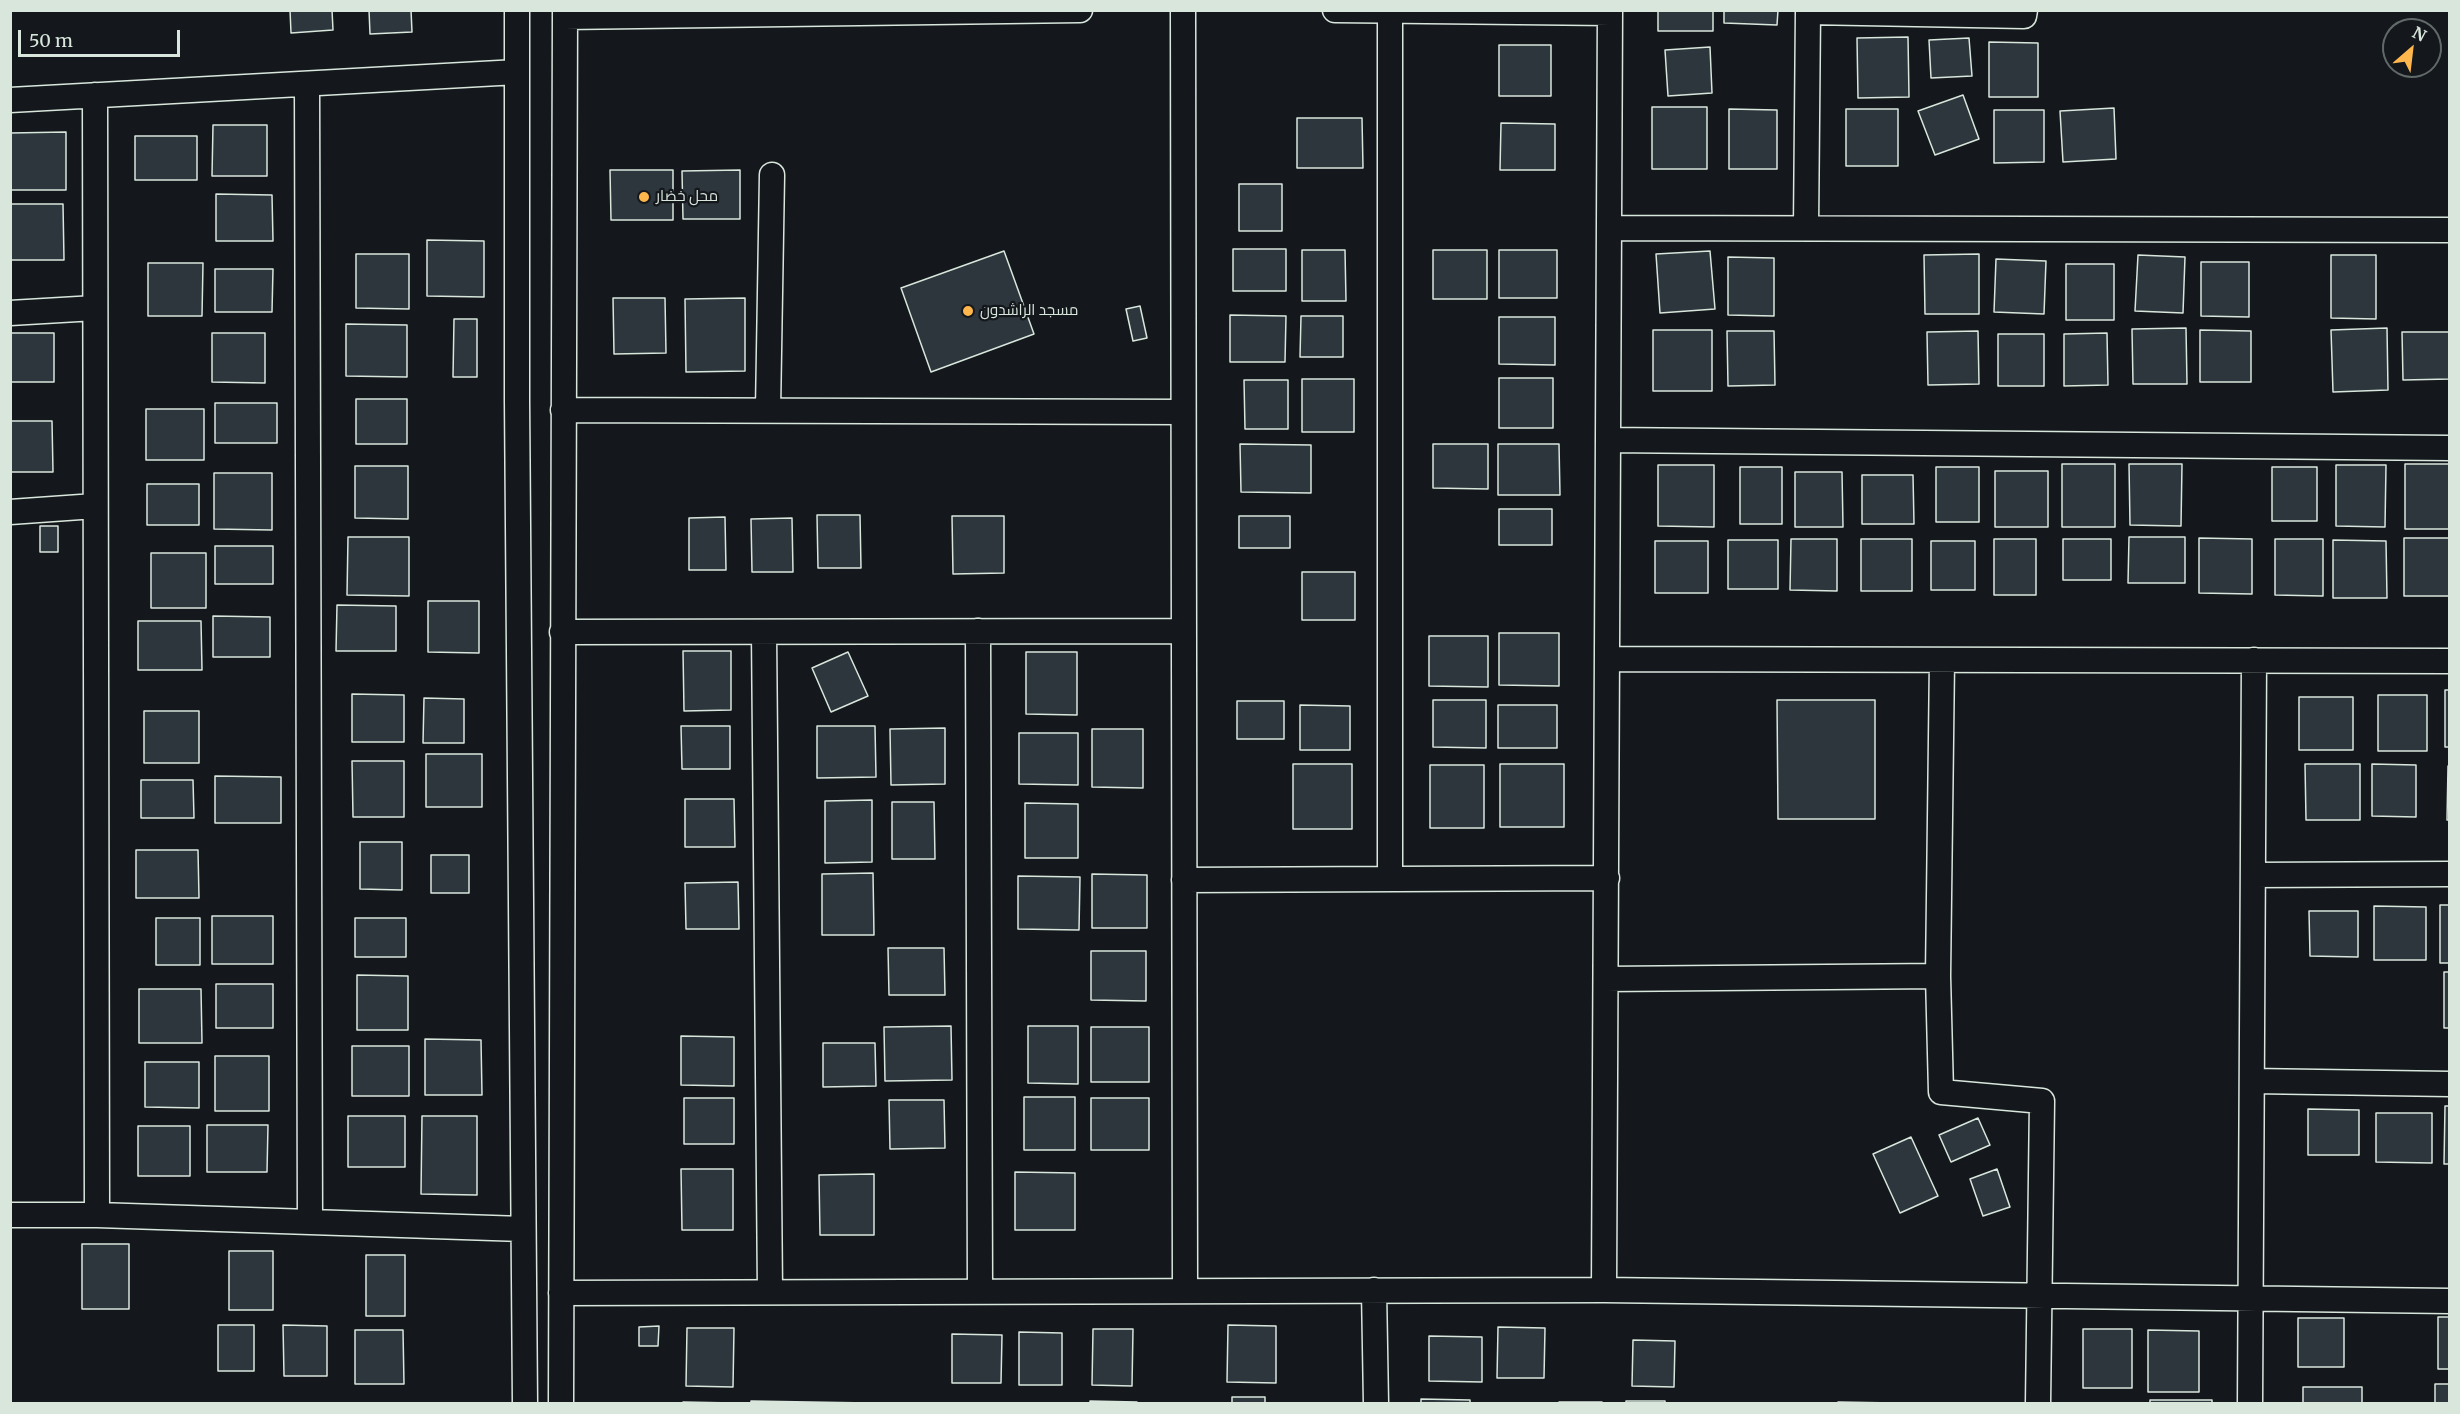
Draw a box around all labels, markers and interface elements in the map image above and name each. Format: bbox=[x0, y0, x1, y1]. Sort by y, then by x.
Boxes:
scale bar bbox=[21, 18, 183, 56]
north arrow bbox=[2382, 18, 2442, 78]
text: N bbox=[2409, 22, 2430, 46]
text: 50 m bbox=[29, 29, 73, 52]
place label: محل خضار bbox=[656, 188, 718, 206]
marker: محل خضار bbox=[637, 190, 651, 204]
place label: مسجد الراشدون bbox=[980, 302, 1078, 320]
marker: مسجد الراشدون bbox=[961, 304, 975, 318]

